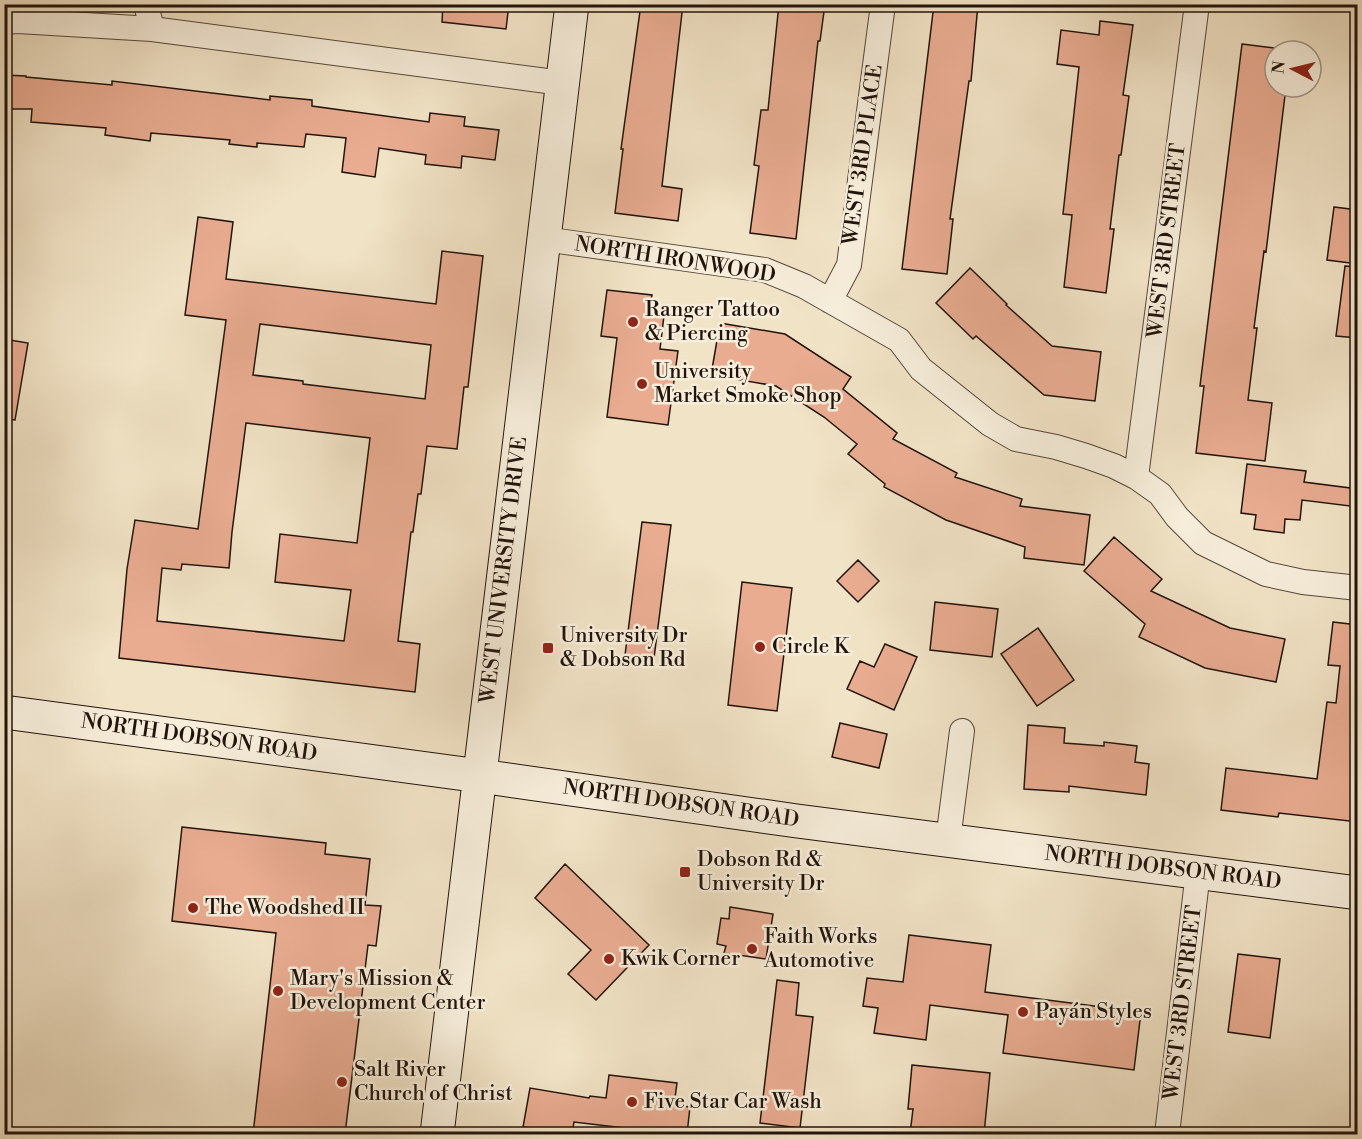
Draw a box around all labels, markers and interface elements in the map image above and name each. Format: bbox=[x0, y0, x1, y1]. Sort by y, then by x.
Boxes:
north arrow bbox=[1263, 39, 1323, 99]
text: N bbox=[1268, 59, 1290, 75]
street label: WEST 3RD PLACE bbox=[837, 63, 889, 248]
street label: WEST 3RD STREET bbox=[1142, 142, 1192, 341]
street label: NORTH IRONWOOD bbox=[573, 231, 777, 289]
place label: Ranger Tattoo & Piercing bbox=[645, 297, 780, 347]
marker: Ranger Tattoo & Piercing bbox=[626, 315, 640, 329]
place label: University Market Smoke Shop bbox=[654, 359, 842, 409]
marker: University Market Smoke Shop bbox=[635, 377, 649, 391]
street label: WEST UNIVERSITY DRIVE bbox=[475, 435, 533, 706]
place label: University Dr & Dobson Rd bbox=[560, 623, 687, 673]
place label: Circle K bbox=[772, 634, 851, 660]
marker: Circle K bbox=[753, 640, 767, 654]
marker: University Dr & Dobson Rd bbox=[541, 641, 555, 655]
street label: NORTH DOBSON ROAD bbox=[79, 709, 319, 767]
street label: NORTH DOBSON ROAD bbox=[561, 775, 801, 833]
street label: NORTH DOBSON ROAD bbox=[1043, 841, 1283, 895]
place label: Dobson Rd & University Dr bbox=[697, 847, 824, 897]
marker: Dobson Rd & University Dr bbox=[678, 865, 692, 879]
place label: The Woodshed II bbox=[205, 895, 365, 921]
marker: The Woodshed II bbox=[186, 901, 200, 915]
street label: WEST 3RD STREET bbox=[1158, 904, 1208, 1103]
place label: Faith Works Automotive bbox=[763, 924, 878, 974]
marker: Faith Works Automotive bbox=[745, 942, 759, 956]
place label: Kwik Corner bbox=[621, 946, 740, 972]
marker: Kwik Corner bbox=[602, 952, 616, 966]
place label: Mary's Mission & Development Center bbox=[290, 966, 486, 1016]
marker: Mary's Mission & Development Center bbox=[271, 984, 285, 998]
place label: Payán Styles bbox=[1035, 999, 1152, 1025]
marker: Payán Styles bbox=[1016, 1005, 1030, 1019]
place label: Salt River Church of Christ bbox=[354, 1057, 513, 1107]
marker: Salt River Church of Christ bbox=[335, 1075, 349, 1089]
place label: Five Star Car Wash bbox=[644, 1089, 822, 1115]
marker: Five Star Car Wash bbox=[625, 1095, 639, 1109]

